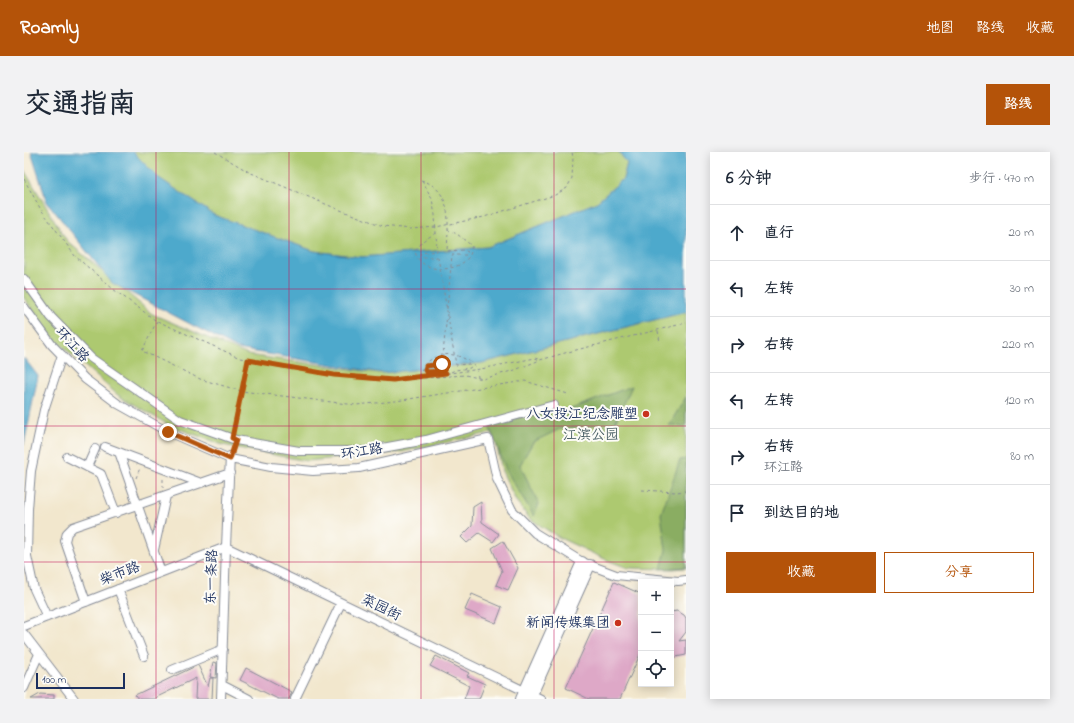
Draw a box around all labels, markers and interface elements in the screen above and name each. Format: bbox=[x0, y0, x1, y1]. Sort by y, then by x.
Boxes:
text: Roamly bbox=[20, 15, 79, 42]
text: 地图 bbox=[926, 18, 954, 39]
text: 路线 bbox=[976, 18, 1004, 39]
text: 收藏 bbox=[1026, 18, 1054, 39]
button: 路线 bbox=[986, 84, 1050, 125]
text: 交通指南 bbox=[24, 85, 136, 126]
text: 6 分钟 bbox=[726, 166, 772, 191]
text: 步行 · 470 m bbox=[969, 169, 1034, 188]
icon: ahead bbox=[726, 222, 748, 244]
text: 直行 bbox=[764, 222, 794, 244]
text: 20 m bbox=[1009, 223, 1034, 242]
icon: left bbox=[726, 278, 748, 300]
text: 左转 bbox=[764, 278, 794, 300]
text: 30 m bbox=[1010, 279, 1034, 298]
street label: 环江路 bbox=[50, 322, 94, 368]
icon: right bbox=[726, 334, 748, 356]
text: 右转 bbox=[764, 334, 794, 356]
text: 220 m bbox=[1002, 335, 1034, 354]
route start bbox=[433, 355, 451, 373]
icon: left bbox=[726, 390, 748, 412]
text: 左转 bbox=[764, 390, 794, 412]
text: 120 m bbox=[1004, 391, 1034, 410]
place label: 八女投江纪念雕塑 bbox=[526, 404, 638, 425]
marker: 八女投江纪念雕塑 bbox=[641, 409, 651, 419]
route end bbox=[159, 423, 177, 441]
park label: 江滨公园 bbox=[563, 425, 619, 446]
text: 右转 bbox=[764, 436, 794, 458]
street label: 环江路 bbox=[340, 438, 384, 466]
icon: right bbox=[726, 446, 748, 468]
text: 80 m bbox=[1010, 447, 1034, 466]
text: 环江路 bbox=[764, 458, 803, 477]
icon: arrive bbox=[726, 502, 748, 524]
text: 到达目的地 bbox=[764, 502, 839, 524]
street label: 东一条路 bbox=[201, 549, 223, 605]
button: 收藏 bbox=[726, 552, 876, 593]
button: 分享 bbox=[884, 552, 1034, 593]
street label: 柴市路 bbox=[97, 557, 143, 591]
map controls bbox=[638, 579, 674, 687]
button: + bbox=[638, 579, 674, 615]
street label: 菜园街 bbox=[358, 589, 404, 627]
place label: 新闻传媒集团 bbox=[526, 613, 610, 634]
button: − bbox=[638, 615, 674, 651]
marker: 新闻传媒集团 bbox=[613, 618, 623, 628]
button: locate bbox=[638, 651, 674, 687]
scale bar bbox=[36, 671, 125, 690]
text: 100 m bbox=[42, 672, 66, 688]

